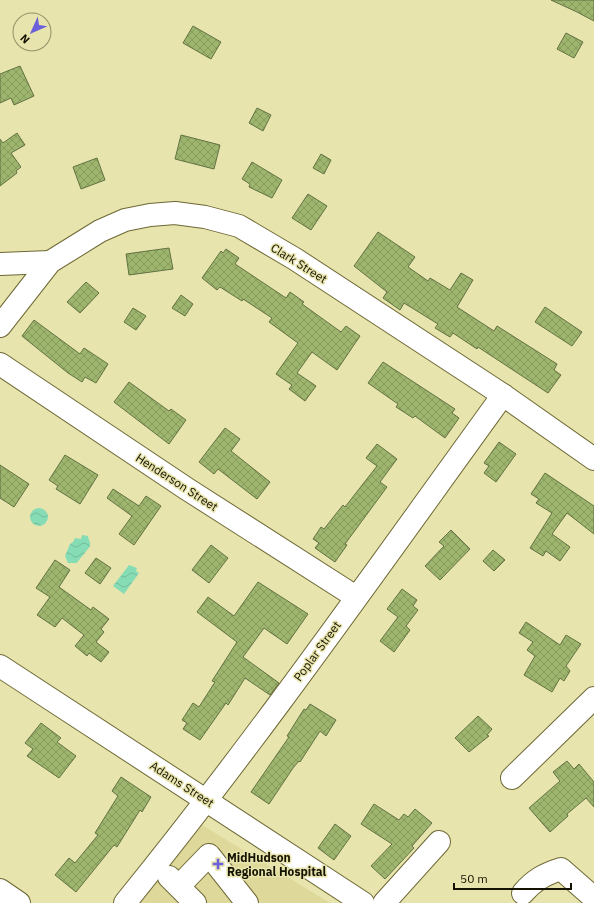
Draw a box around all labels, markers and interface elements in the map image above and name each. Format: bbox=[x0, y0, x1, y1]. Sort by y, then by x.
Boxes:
north arrow bbox=[12, 12, 52, 52]
text: N bbox=[17, 31, 33, 47]
street label: Clark Street bbox=[268, 240, 330, 286]
street label: Henderson Street bbox=[133, 450, 221, 514]
street label: Poplar Street bbox=[290, 618, 344, 684]
street label: Adams Street bbox=[147, 758, 217, 810]
place label: MidHudson Regional Hospital bbox=[227, 850, 327, 879]
marker: MidHudson Regional Hospital bbox=[212, 858, 224, 870]
scale bar bbox=[454, 865, 571, 891]
text: 50 m bbox=[460, 871, 488, 886]

